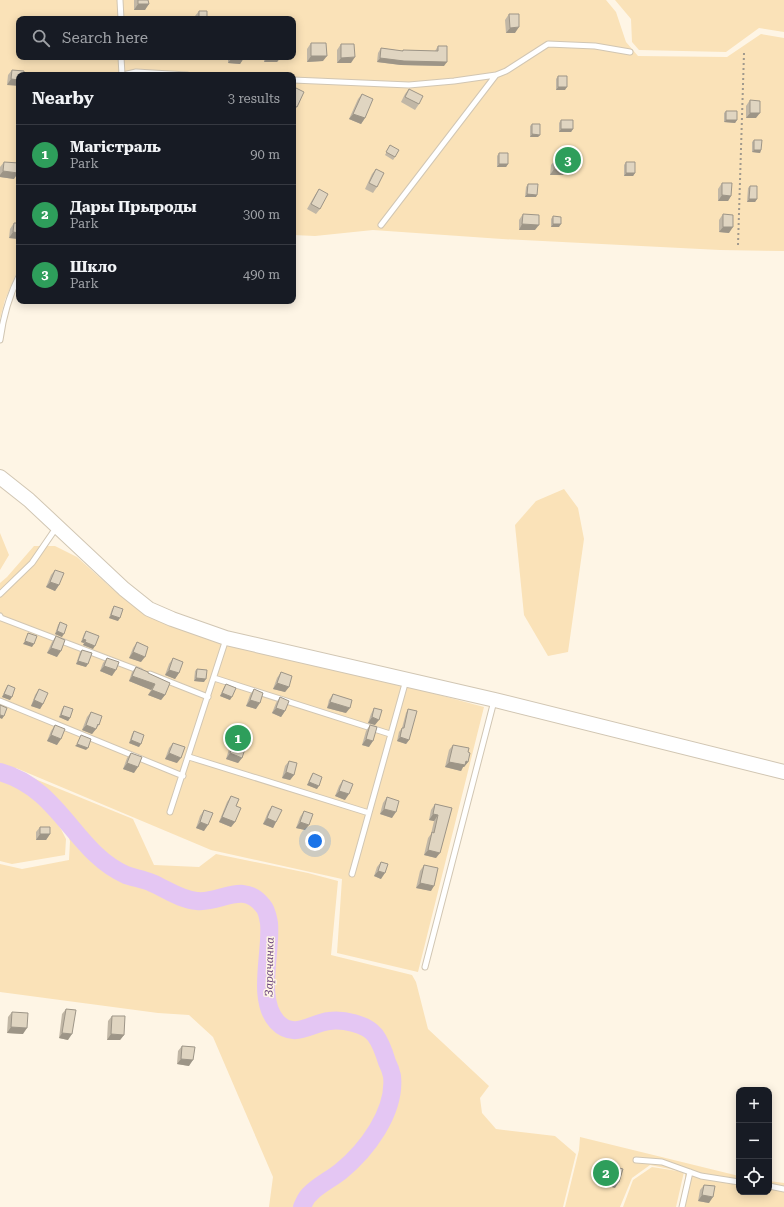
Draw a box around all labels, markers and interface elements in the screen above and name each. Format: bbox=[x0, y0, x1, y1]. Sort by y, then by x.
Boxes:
search box bbox=[16, 16, 296, 60]
icon: search bbox=[30, 27, 52, 49]
text: Search here bbox=[62, 29, 148, 47]
text: Nearby bbox=[32, 88, 94, 108]
text: 3 results bbox=[228, 91, 280, 106]
text: Магістраль bbox=[70, 138, 161, 156]
pin: 3 bbox=[555, 145, 581, 175]
text: 1 bbox=[41, 147, 49, 162]
text: 90 m bbox=[250, 147, 280, 162]
text: Park bbox=[70, 156, 99, 171]
text: Дары Прыроды bbox=[70, 198, 197, 216]
text: 2 bbox=[41, 207, 49, 222]
text: 300 m bbox=[243, 207, 280, 222]
text: Park bbox=[70, 216, 99, 231]
text: Шкло bbox=[70, 258, 117, 276]
text: 3 bbox=[41, 267, 49, 282]
text: 490 m bbox=[243, 267, 280, 282]
text: Park bbox=[70, 276, 99, 291]
pin: 1 bbox=[225, 723, 251, 753]
your location bbox=[305, 831, 325, 851]
water label: Зарачанка bbox=[262, 937, 277, 997]
map controls bbox=[736, 1087, 772, 1195]
button: + bbox=[736, 1087, 772, 1123]
button: − bbox=[736, 1123, 772, 1159]
pin: 2 bbox=[593, 1158, 619, 1188]
button: locate bbox=[736, 1159, 772, 1195]

